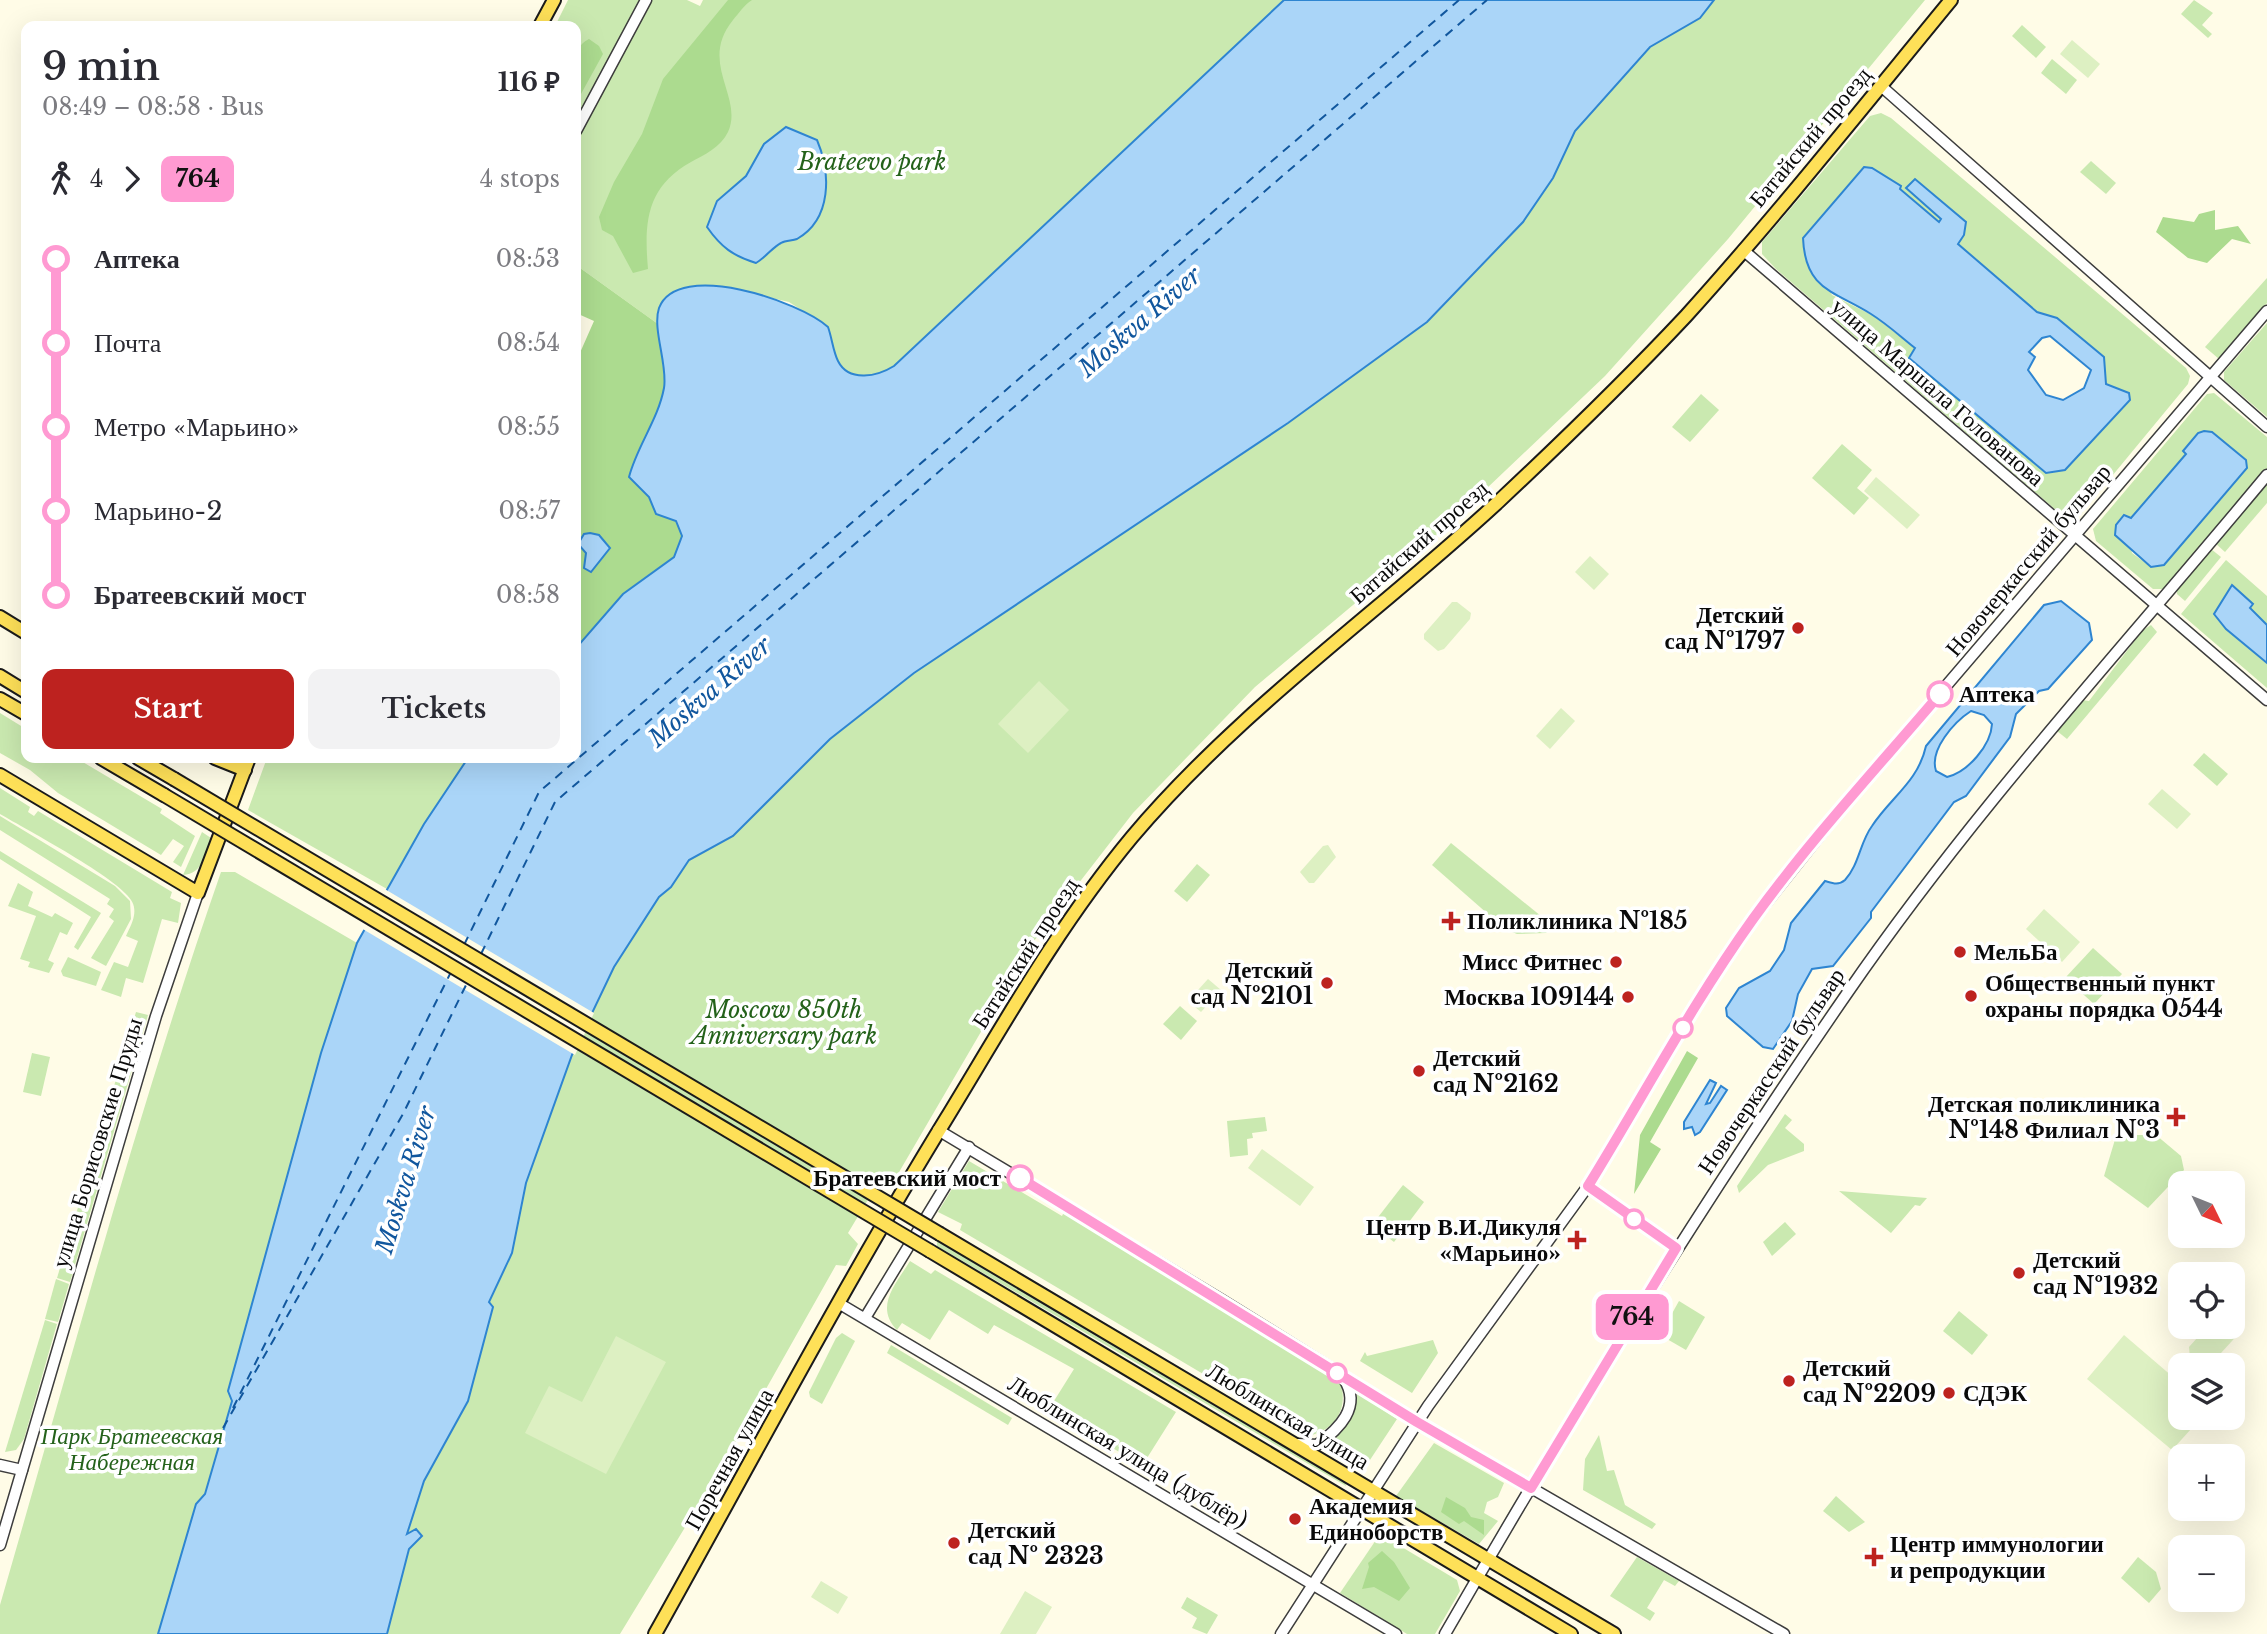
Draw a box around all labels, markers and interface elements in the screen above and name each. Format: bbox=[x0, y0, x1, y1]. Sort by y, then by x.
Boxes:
text: 9 min bbox=[42, 43, 160, 90]
street label: Батайский проезд bbox=[1743, 61, 1877, 213]
text: 116 ₽ bbox=[498, 66, 560, 98]
text: 08:49 – 08:58 · Bus bbox=[42, 93, 264, 121]
park label: Brateevo park bbox=[797, 148, 946, 176]
icon: walk bbox=[42, 160, 80, 198]
icon: forward bbox=[113, 160, 151, 198]
text: 764 bbox=[175, 164, 220, 193]
text: 4 bbox=[90, 165, 103, 193]
text: 4 stops bbox=[480, 165, 560, 193]
text: Аптека bbox=[94, 243, 180, 275]
text: 08:53 bbox=[496, 245, 560, 273]
water label: Moskva River bbox=[1072, 260, 1208, 383]
street label: улица Маршала Голованова bbox=[1826, 292, 2050, 492]
text: Почта bbox=[94, 327, 161, 359]
text: 08:54 bbox=[497, 329, 560, 357]
text: Метро «Марьино» bbox=[94, 411, 299, 443]
text: 08:55 bbox=[497, 413, 560, 441]
street label: Новочеркасский бульвар bbox=[1939, 458, 2117, 662]
street label: Батайский проезд bbox=[1344, 474, 1494, 610]
text: Марьино-2 bbox=[94, 495, 222, 527]
text: 08:57 bbox=[498, 497, 560, 525]
text: Братеевский мост bbox=[94, 579, 306, 611]
text: 08:58 bbox=[496, 581, 560, 609]
place label: Детский сад №1797 bbox=[1665, 601, 1785, 655]
marker: Детский сад №1797 bbox=[1790, 620, 1806, 636]
water label: Moskva River bbox=[642, 630, 778, 753]
button: Start bbox=[42, 669, 294, 749]
button: Tickets bbox=[308, 669, 560, 749]
place label: Аптека bbox=[1959, 680, 2035, 708]
marker: Аптека bbox=[1927, 681, 1953, 707]
street label: Батайский проезд bbox=[966, 872, 1084, 1034]
place label: Поликлиника №185 bbox=[1467, 907, 1687, 935]
marker: Поликлиника №185 bbox=[1441, 911, 1461, 931]
place label: МельБа bbox=[1974, 938, 2058, 966]
marker: МельБа bbox=[1952, 944, 1968, 960]
place label: Мисс Фитнес bbox=[1462, 948, 1602, 976]
marker: Мисс Фитнес bbox=[1608, 954, 1624, 970]
place label: Детский сад №2101 bbox=[1190, 956, 1313, 1010]
street label: Новочеркасский бульвар bbox=[1692, 963, 1850, 1179]
place label: Общественный пункт охраны порядка 0544 bbox=[1985, 969, 2223, 1023]
marker: Детский сад №2101 bbox=[1319, 975, 1335, 991]
place label: Москва 109144 bbox=[1444, 983, 1614, 1011]
marker: Общественный пункт охраны порядка 0544 bbox=[1963, 988, 1979, 1004]
marker: Москва 109144 bbox=[1620, 989, 1636, 1005]
park label: Moscow 850th Anniversary park bbox=[688, 996, 877, 1050]
street label: улица Борисовские Пруды bbox=[46, 1015, 148, 1271]
unlabelled marker bbox=[1673, 1018, 1693, 1038]
place label: Детский сад №2162 bbox=[1433, 1044, 1559, 1098]
marker: Детский сад №2162 bbox=[1411, 1063, 1427, 1079]
place label: Детская поликлиника №148 Филиал №3 bbox=[1928, 1090, 2160, 1144]
water label: Moskva River bbox=[369, 1102, 442, 1258]
marker: Детская поликлиника №148 Филиал №3 bbox=[2166, 1107, 2186, 1127]
place label: Братеевский мост bbox=[813, 1164, 1002, 1192]
marker: Братеевский мост bbox=[1007, 1165, 1033, 1191]
north arrow bbox=[2168, 1171, 2245, 1248]
map controls bbox=[2168, 1171, 2245, 1612]
unlabelled marker bbox=[1624, 1209, 1644, 1229]
place label: Центр В.И.Дикуля «Марьино» bbox=[1366, 1213, 1561, 1267]
marker: Центр В.И.Дикуля «Марьино» bbox=[1567, 1230, 1587, 1250]
place label: Детский сад №1932 bbox=[2033, 1246, 2158, 1300]
button: locate bbox=[2168, 1262, 2245, 1339]
marker: Детский сад №1932 bbox=[2011, 1265, 2027, 1281]
line badge: 764 bbox=[1592, 1294, 1672, 1340]
text: 764 bbox=[1610, 1302, 1654, 1331]
button: layers bbox=[2168, 1353, 2245, 1430]
place label: Детский сад №2209 bbox=[1803, 1354, 1936, 1408]
street label: Люблинская улица bbox=[1201, 1356, 1375, 1476]
unlabelled marker bbox=[1327, 1363, 1347, 1383]
street label: Люблинская улица (дублёр) bbox=[1003, 1369, 1253, 1535]
marker: Детский сад №2209 bbox=[1781, 1373, 1797, 1389]
place label: СДЭК bbox=[1963, 1379, 2027, 1407]
street label: Поречная улица bbox=[679, 1383, 779, 1535]
marker: СДЭК bbox=[1941, 1385, 1957, 1401]
park label: Парк Братеевская Набережная bbox=[40, 1422, 223, 1476]
button: + bbox=[2168, 1444, 2245, 1521]
place label: Академия Единоборств bbox=[1309, 1492, 1443, 1546]
marker: Академия Единоборств bbox=[1287, 1511, 1303, 1527]
place label: Детский сад № 2323 bbox=[968, 1516, 1104, 1570]
place label: Центр иммунологии и репродукции bbox=[1890, 1530, 2104, 1584]
marker: Детский сад № 2323 bbox=[946, 1535, 962, 1551]
button: − bbox=[2168, 1535, 2245, 1612]
marker: Центр иммунологии и репродукции bbox=[1864, 1547, 1884, 1567]

